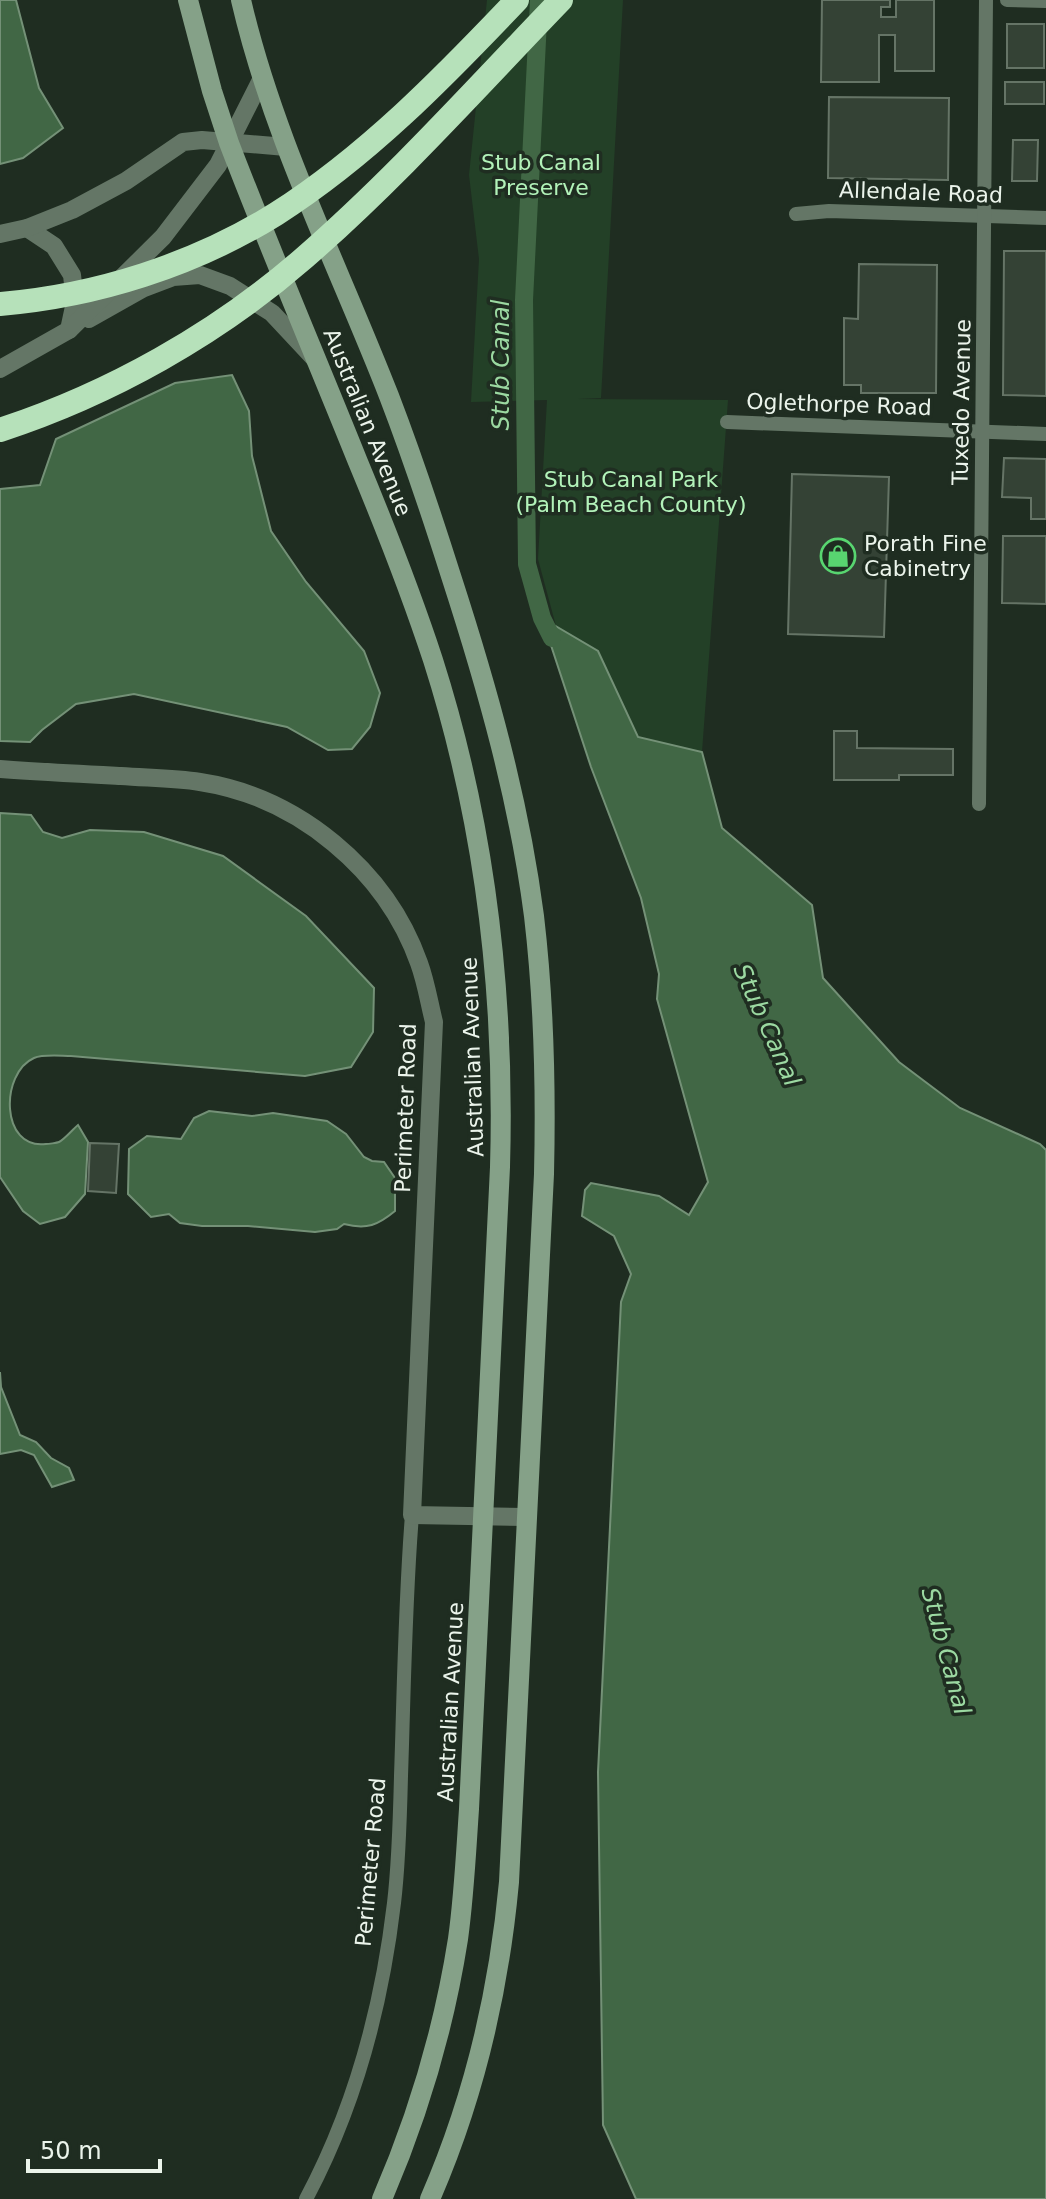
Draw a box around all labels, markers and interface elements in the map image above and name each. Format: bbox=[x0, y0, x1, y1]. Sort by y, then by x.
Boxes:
park label: Stub Canal Preserve bbox=[481, 150, 601, 200]
street label: Allendale Road bbox=[839, 177, 1003, 208]
water label: Stub Canal bbox=[487, 299, 515, 430]
street label: Tuxedo Avenue bbox=[948, 319, 975, 486]
street label: Australian Avenue bbox=[318, 325, 417, 520]
street label: Oglethorpe Road bbox=[746, 389, 932, 420]
park label: Stub Canal Park (Palm Beach County) bbox=[516, 467, 746, 517]
place label: Porath Fine Cabinetry bbox=[864, 531, 987, 581]
shop icon: Porath Fine Cabinetry bbox=[819, 537, 857, 575]
street label: Australian Avenue bbox=[457, 957, 488, 1157]
water label: Stub Canal bbox=[728, 960, 807, 1091]
street label: Perimeter Road bbox=[390, 1023, 421, 1193]
water label: Stub Canal bbox=[916, 1584, 977, 1718]
street label: Australian Avenue bbox=[433, 1602, 468, 1803]
street label: Perimeter Road bbox=[351, 1777, 390, 1948]
scale bar bbox=[28, 2123, 160, 2173]
text: 50 m bbox=[40, 2137, 102, 2165]

